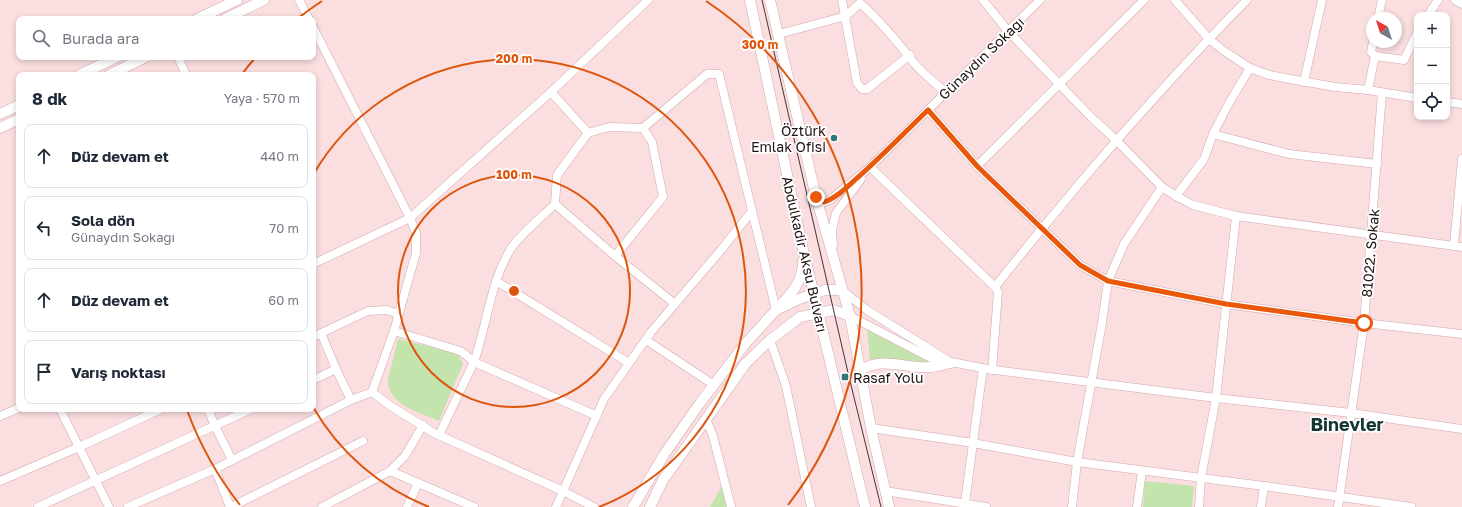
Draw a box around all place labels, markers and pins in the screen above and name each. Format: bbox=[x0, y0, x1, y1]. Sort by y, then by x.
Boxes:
place label: Öztürk Emlak Ofisi bbox=[751, 122, 826, 155]
marker: Öztürk Emlak Ofisi bbox=[829, 133, 839, 143]
centre of rings bbox=[507, 284, 521, 298]
place label: Rasaf Yolu bbox=[853, 369, 923, 386]
marker: Rasaf Yolu bbox=[840, 372, 850, 382]

